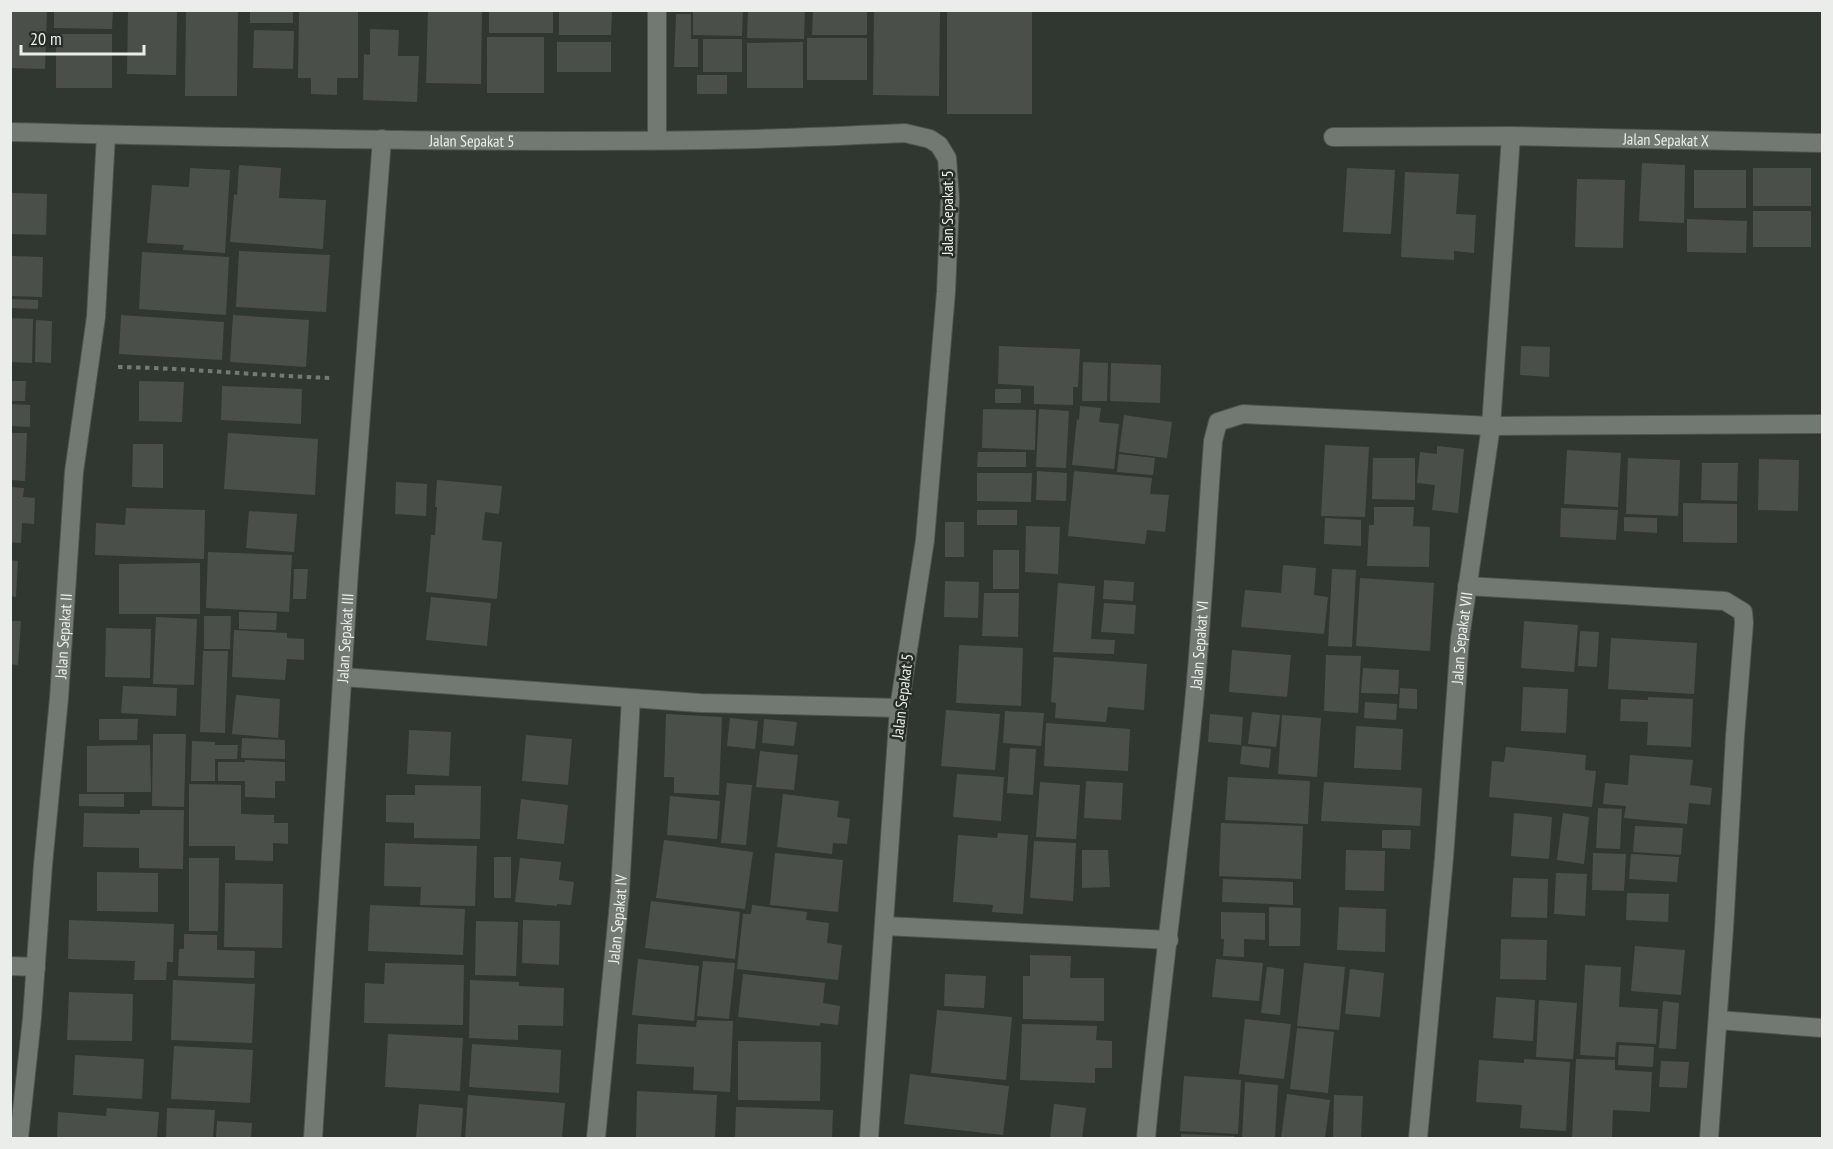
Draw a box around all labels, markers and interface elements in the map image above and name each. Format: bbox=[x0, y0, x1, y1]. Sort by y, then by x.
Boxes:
scale bar bbox=[21, 18, 144, 56]
text: 20 m bbox=[30, 27, 62, 50]
street label: Jalan Sepakat X bbox=[1622, 129, 1709, 150]
street label: Jalan Sepakat 5 bbox=[428, 130, 515, 151]
street label: Jalan Sepakat 5 bbox=[937, 170, 957, 257]
street label: Jalan Sepakat VII bbox=[1447, 591, 1477, 686]
street label: Jalan Sepakat II bbox=[50, 593, 76, 680]
street label: Jalan Sepakat III bbox=[332, 593, 358, 684]
street label: Jalan Sepakat VI bbox=[1185, 600, 1212, 691]
street label: Jalan Sepakat 5 bbox=[887, 652, 917, 741]
street label: Jalan Sepakat IV bbox=[603, 873, 631, 965]

